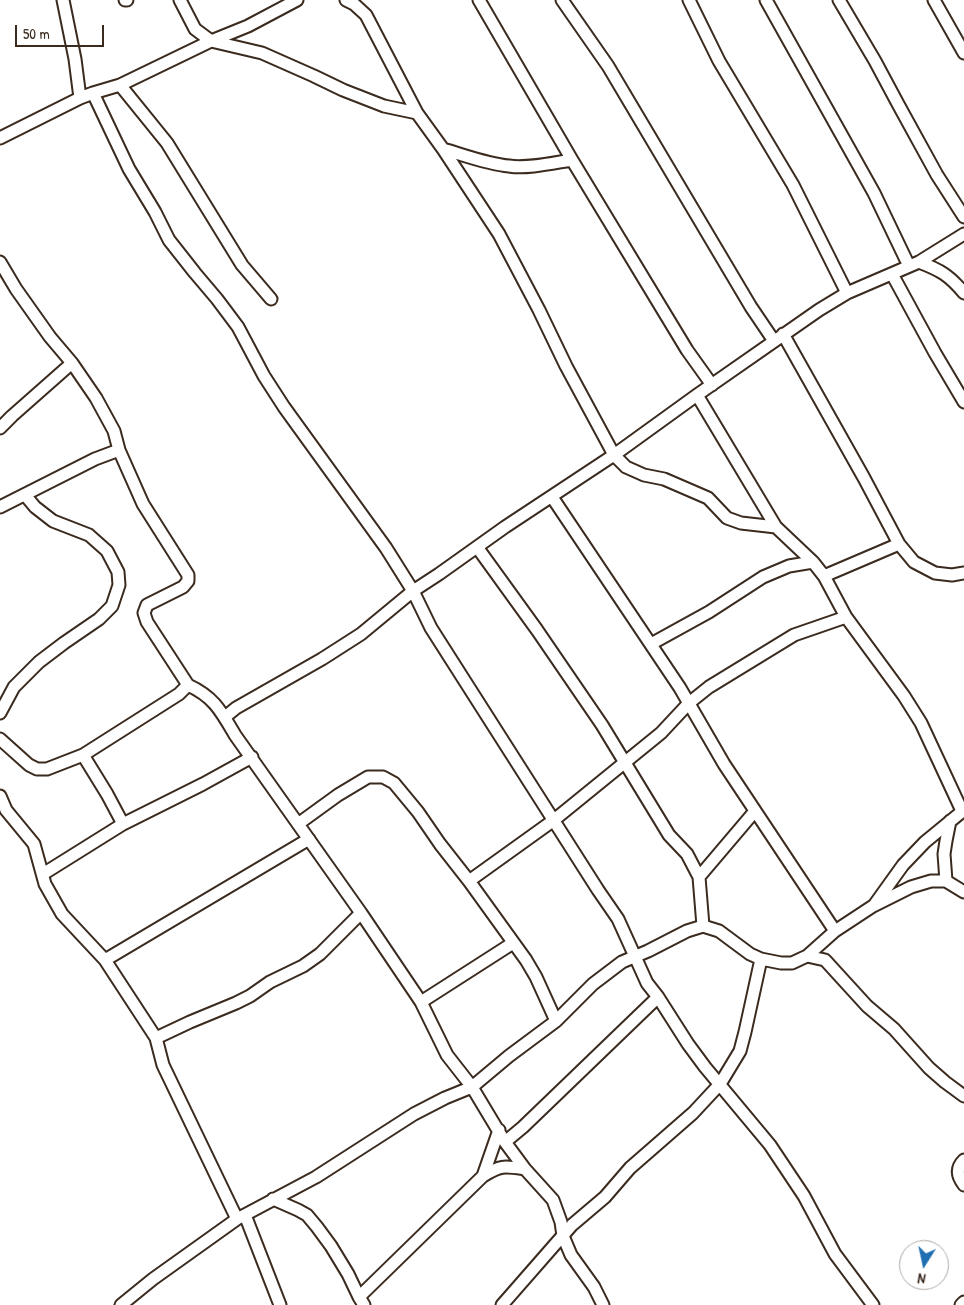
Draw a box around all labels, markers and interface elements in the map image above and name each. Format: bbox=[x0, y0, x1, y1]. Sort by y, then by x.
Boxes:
scale bar bbox=[18, 15, 106, 47]
text: 50 m bbox=[23, 23, 50, 44]
north arrow bbox=[899, 1240, 949, 1290]
text: N bbox=[916, 1269, 927, 1289]

